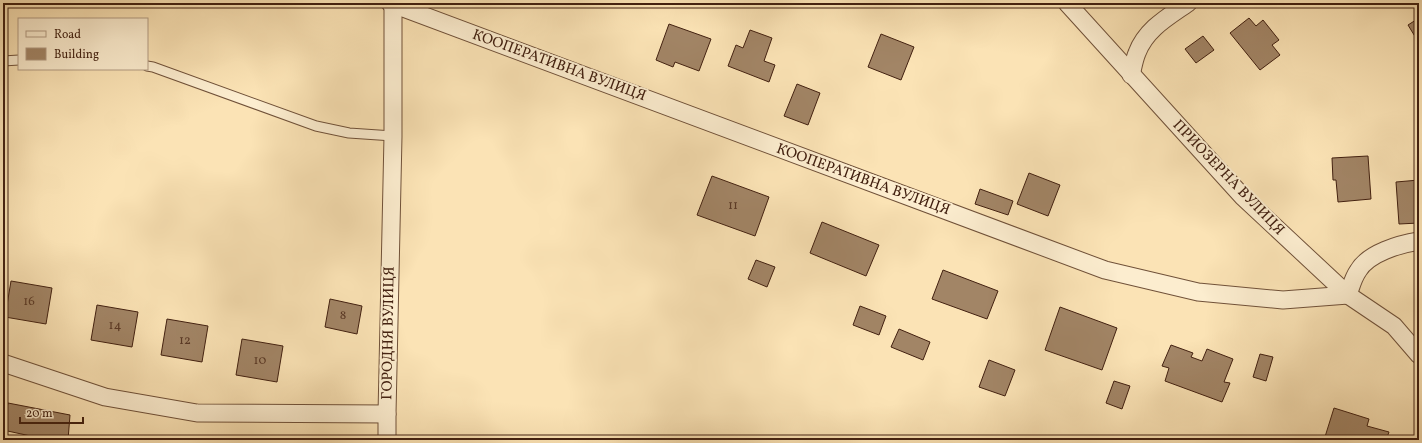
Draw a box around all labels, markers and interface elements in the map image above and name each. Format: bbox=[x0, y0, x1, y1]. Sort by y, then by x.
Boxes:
legend bbox=[18, 18, 148, 70]
street label: КООПЕРАТИВНА ВУЛИЦЯ bbox=[469, 25, 649, 107]
text: Road bbox=[54, 27, 81, 43]
text: Building bbox=[54, 47, 99, 63]
street label: ПРИОЗЕРНА ВУЛИЦЯ bbox=[1167, 115, 1289, 241]
street label: КООПЕРАТИВНА ВУЛИЦЯ bbox=[773, 139, 953, 221]
house number: 11 bbox=[728, 197, 738, 215]
street label: ГОРОДНЯ ВУЛИЦЯ bbox=[377, 266, 401, 400]
house number: 16 bbox=[23, 293, 35, 311]
house number: 8 bbox=[340, 307, 346, 325]
house number: 14 bbox=[109, 317, 122, 335]
house number: 12 bbox=[179, 332, 191, 350]
house number: 10 bbox=[254, 352, 267, 370]
scale bar bbox=[20, 399, 83, 425]
text: 20 m bbox=[26, 406, 53, 422]

